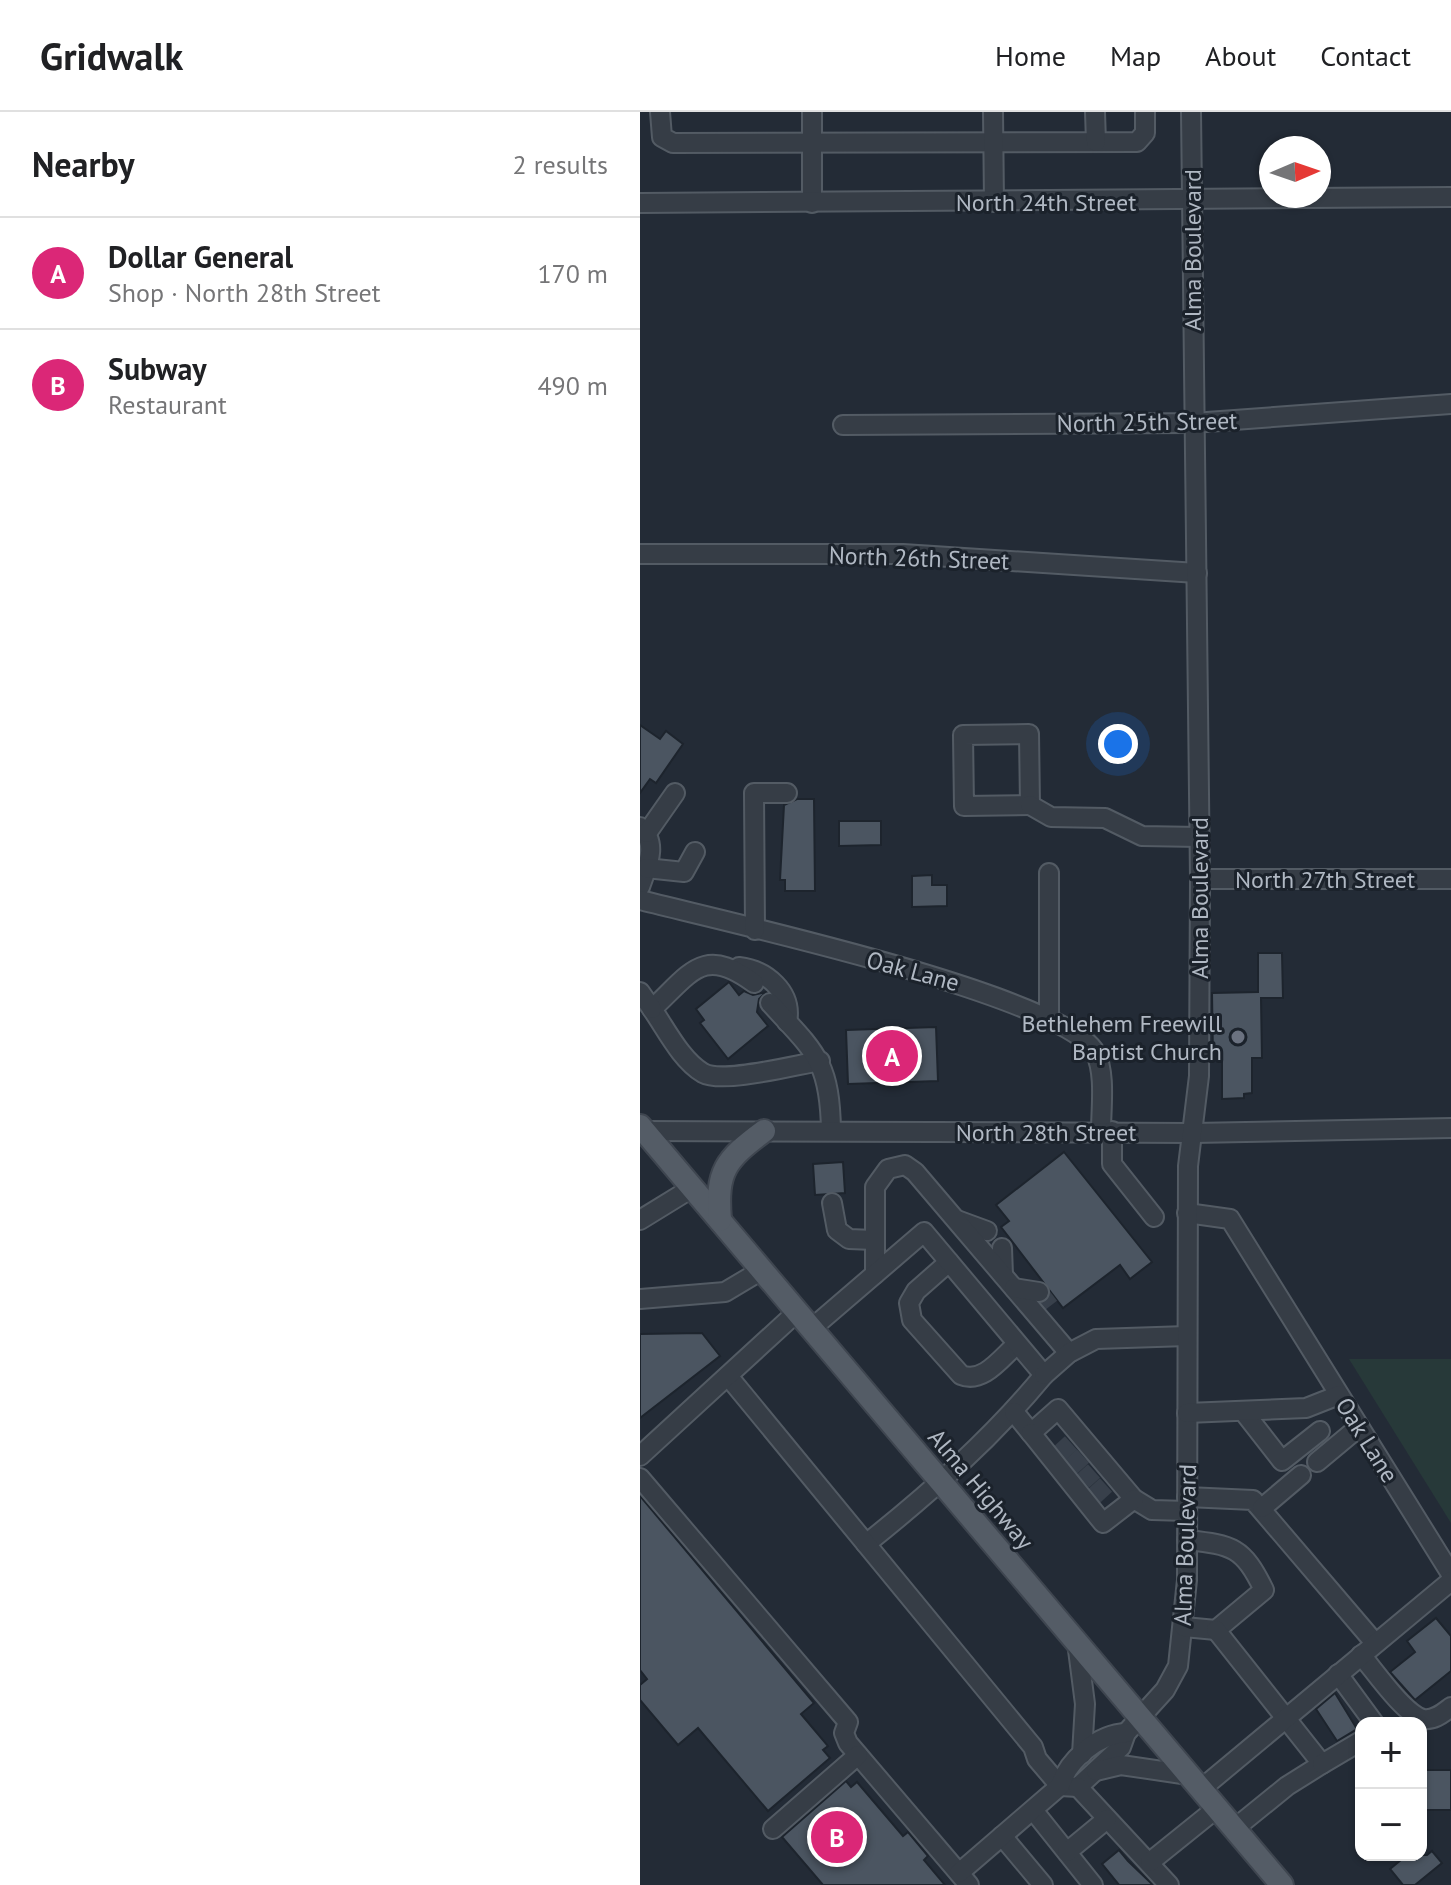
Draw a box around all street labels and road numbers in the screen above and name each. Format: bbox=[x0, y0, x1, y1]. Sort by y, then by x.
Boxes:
street label: Alma Boulevard bbox=[1177, 169, 1208, 331]
street label: North 24th Street bbox=[956, 187, 1136, 218]
street label: North 25th Street bbox=[1056, 405, 1238, 439]
street label: North 26th Street bbox=[828, 539, 1010, 577]
street label: Alma Boulevard bbox=[1184, 817, 1215, 979]
street label: North 27th Street bbox=[1235, 864, 1415, 895]
street label: Oak Lane bbox=[863, 944, 963, 998]
street label: North 28th Street bbox=[956, 1117, 1136, 1148]
street label: Oak Lane bbox=[1329, 1392, 1405, 1488]
street label: Alma Highway bbox=[922, 1422, 1040, 1556]
street label: Alma Boulevard bbox=[1167, 1464, 1203, 1626]

